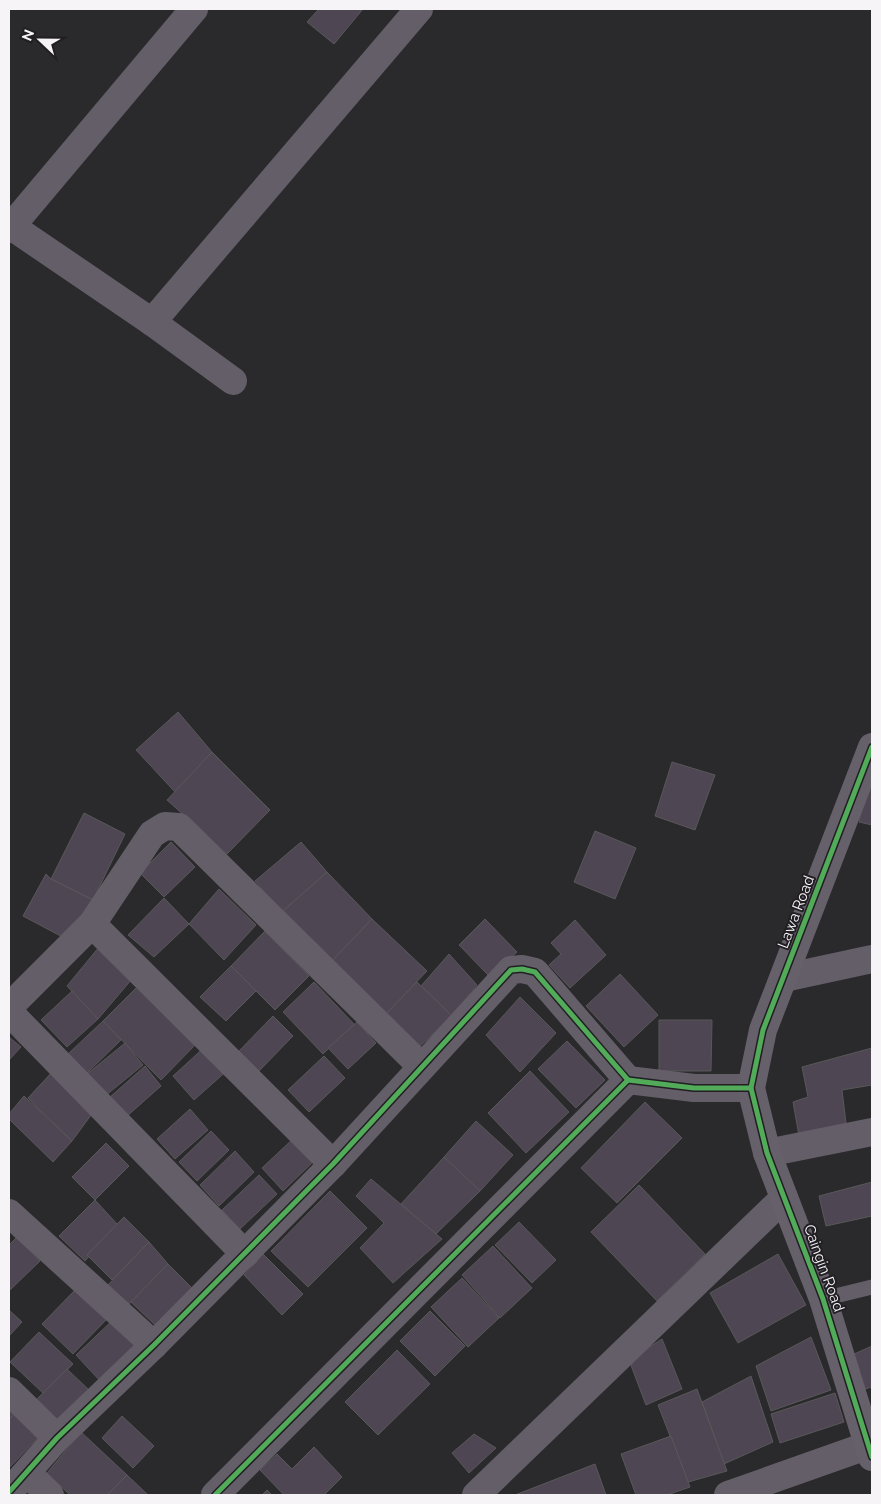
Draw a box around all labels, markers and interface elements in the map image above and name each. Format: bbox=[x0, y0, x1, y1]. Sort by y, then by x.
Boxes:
north arrow bbox=[15, 15, 65, 65]
text: N bbox=[19, 27, 37, 43]
street label: Lawa Road bbox=[774, 873, 818, 951]
street label: Caingin Road bbox=[800, 1222, 848, 1314]

